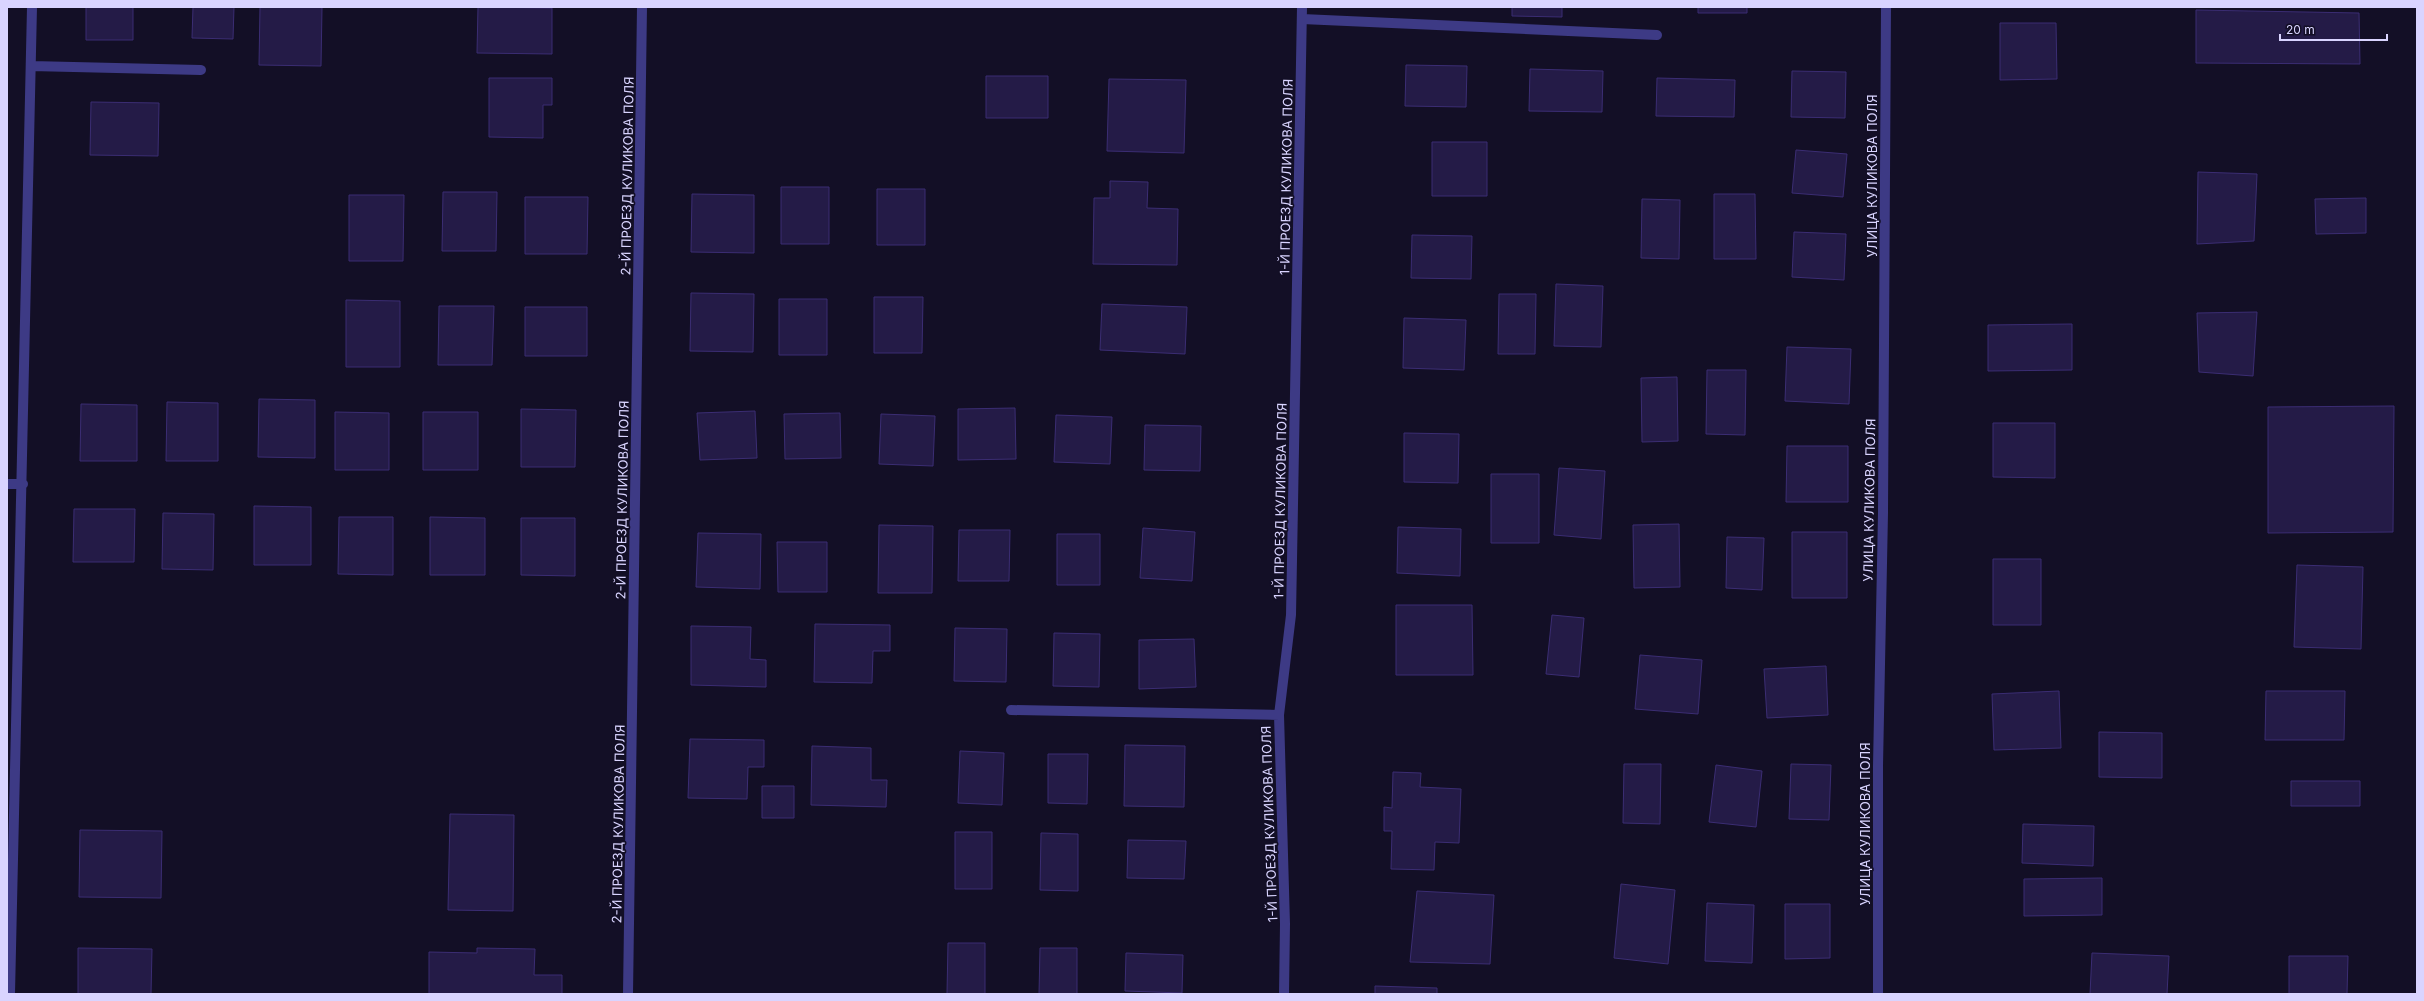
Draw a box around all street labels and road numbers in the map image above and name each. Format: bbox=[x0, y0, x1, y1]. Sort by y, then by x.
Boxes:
street label: 2-Й ПРОЕЗД КУЛИКОВА ПОЛЯ bbox=[617, 76, 637, 276]
street label: 1-Й ПРОЕЗД КУЛИКОВА ПОЛЯ bbox=[1276, 79, 1296, 275]
street label: УЛИЦА КУЛИКОВА ПОЛЯ bbox=[1864, 94, 1880, 258]
street label: 2-Й ПРОЕЗД КУЛИКОВА ПОЛЯ bbox=[612, 400, 632, 600]
street label: 1-Й ПРОЕЗД КУЛИКОВА ПОЛЯ bbox=[1270, 403, 1290, 599]
street label: УЛИЦА КУЛИКОВА ПОЛЯ bbox=[1860, 418, 1878, 582]
street label: 2-Й ПРОЕЗД КУЛИКОВА ПОЛЯ bbox=[608, 724, 628, 924]
street label: 1-Й ПРОЕЗД КУЛИКОВА ПОЛЯ bbox=[1258, 726, 1280, 922]
street label: УЛИЦА КУЛИКОВА ПОЛЯ bbox=[1857, 742, 1873, 906]

